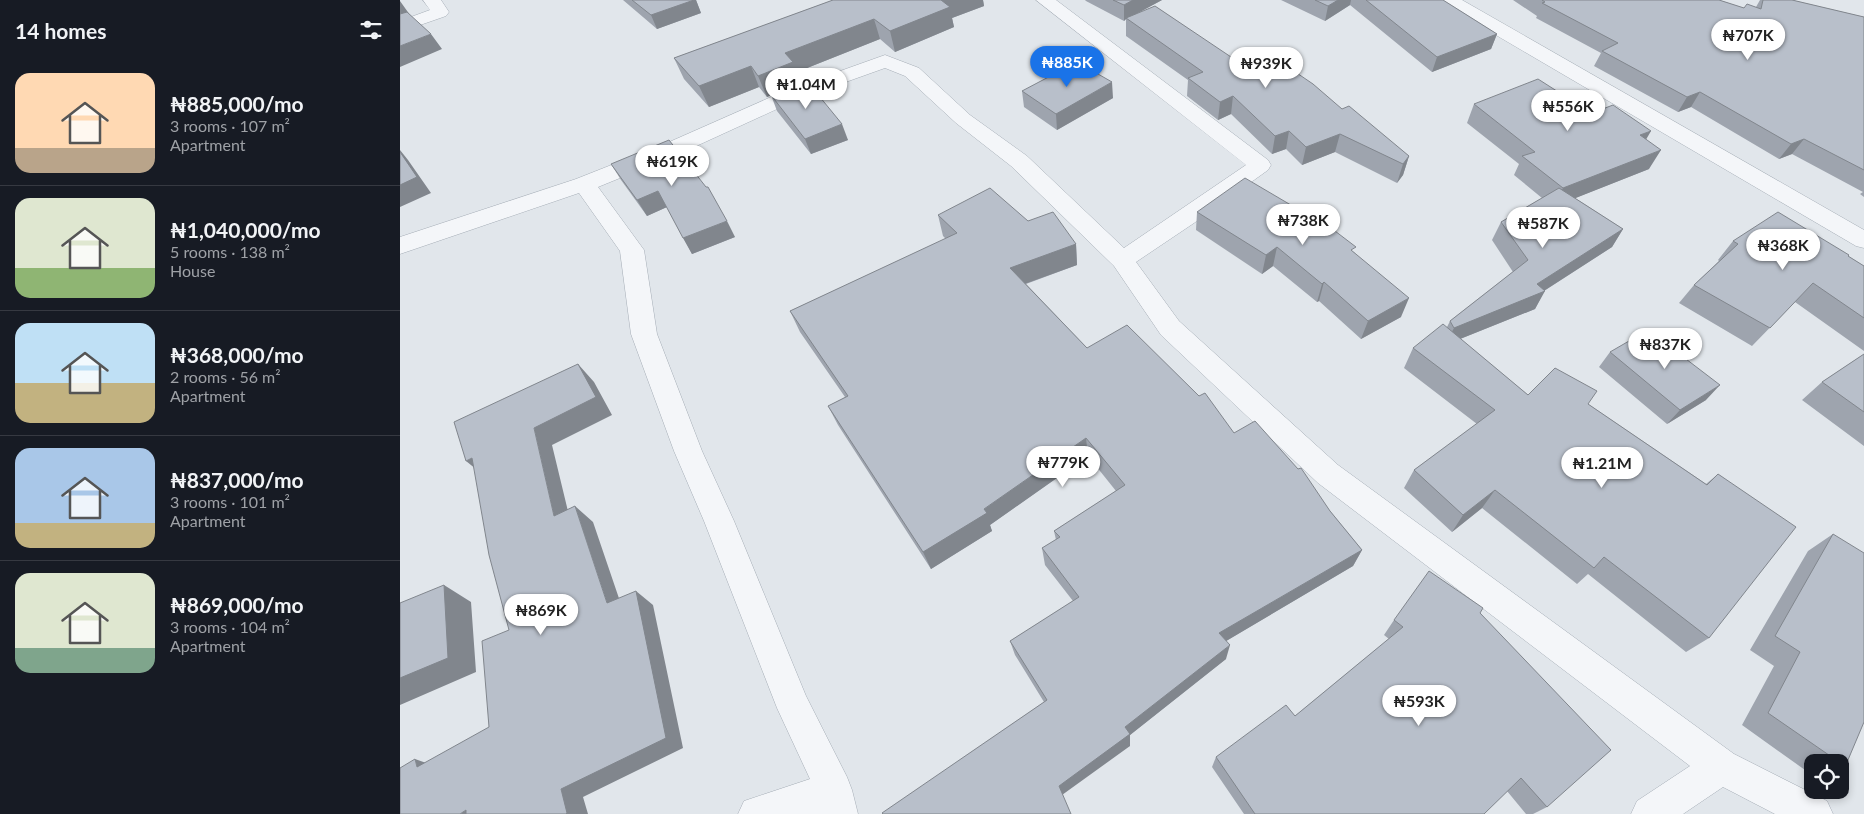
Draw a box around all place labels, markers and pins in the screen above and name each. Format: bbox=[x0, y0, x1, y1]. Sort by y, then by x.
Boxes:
pin: ₦707K bbox=[1713, 18, 1783, 61]
pin: ₦885K bbox=[1032, 46, 1102, 88]
pin: ₦939K bbox=[1231, 46, 1301, 89]
pin: ₦1.04M bbox=[765, 68, 847, 110]
pin: ₦556K bbox=[1533, 90, 1603, 132]
pin: ₦619K bbox=[637, 144, 707, 187]
pin: ₦738K bbox=[1268, 204, 1338, 246]
pin: ₦587K bbox=[1508, 206, 1578, 249]
pin: ₦368K bbox=[1748, 228, 1818, 271]
pin: ₦837K bbox=[1630, 328, 1700, 370]
pin: ₦779K bbox=[1028, 446, 1098, 488]
pin: ₦1.21M bbox=[1561, 446, 1643, 489]
pin: ₦869K bbox=[506, 594, 576, 636]
pin: ₦593K bbox=[1384, 684, 1454, 727]

